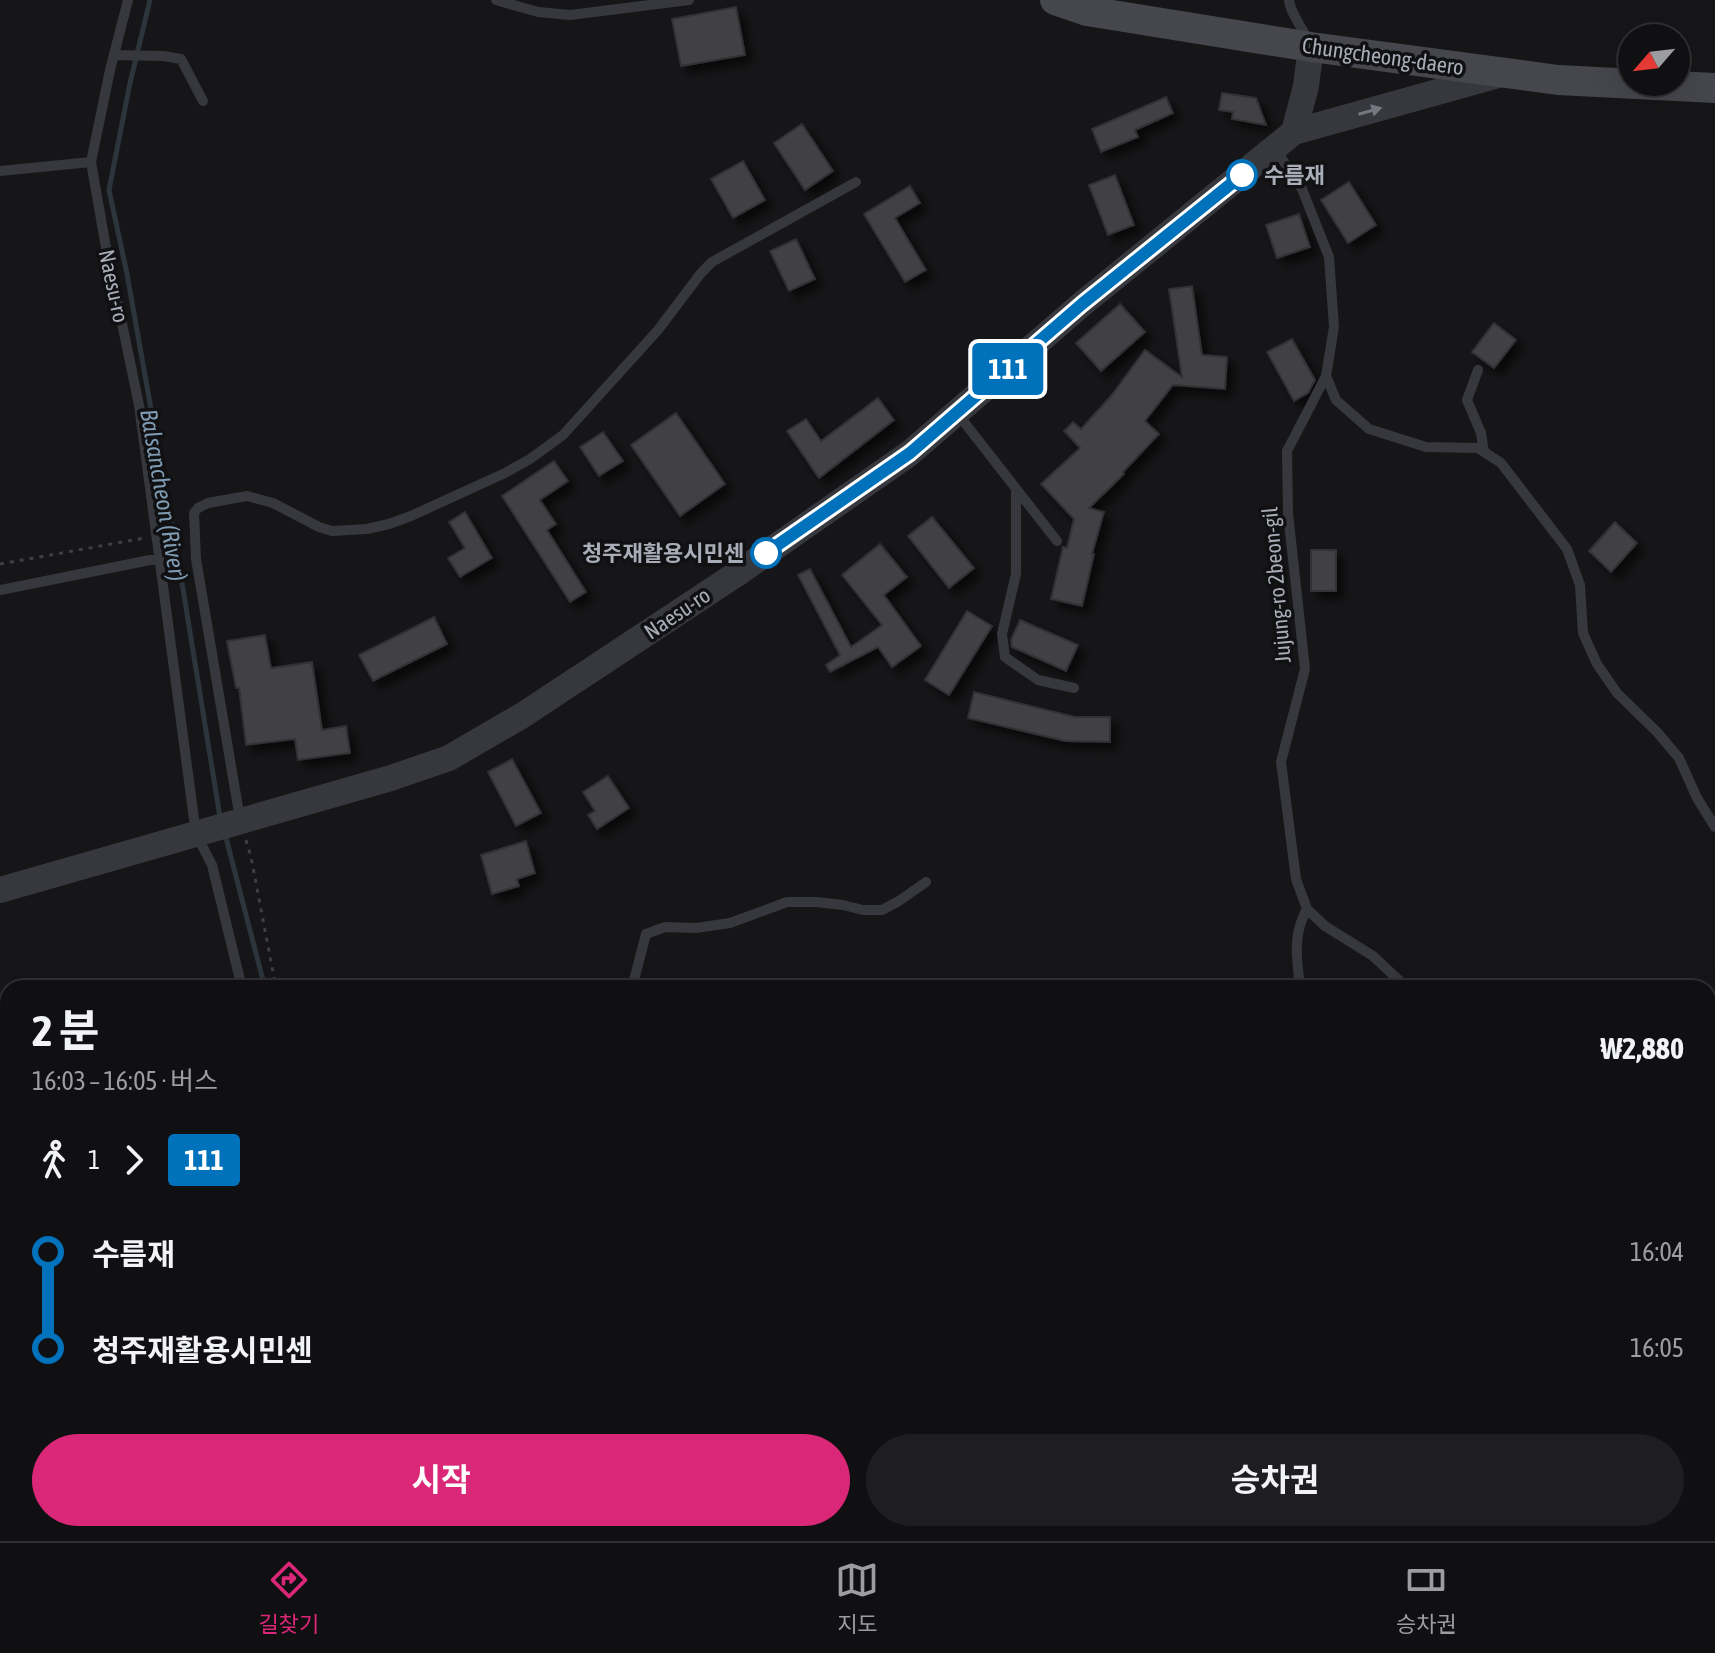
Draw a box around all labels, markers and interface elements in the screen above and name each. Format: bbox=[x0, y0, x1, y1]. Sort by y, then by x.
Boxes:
north arrow bbox=[1618, 24, 1690, 96]
map controls bbox=[1618, 24, 1690, 96]
street label: Chungcheong-daero bbox=[1300, 32, 1466, 80]
one-way arrow bbox=[1357, 104, 1382, 116]
marker: 수름재 bbox=[1227, 160, 1257, 190]
place label: 수름재 bbox=[1264, 162, 1325, 188]
street label: Naesu-ro bbox=[94, 247, 134, 325]
line badge: 111 bbox=[962, 343, 1054, 395]
text: 111 bbox=[988, 353, 1028, 385]
water label: Balsancheon (River) bbox=[135, 407, 192, 583]
street label: Jujung-ro 2beon-gil bbox=[1256, 506, 1296, 664]
marker: 청주재활용시민센 bbox=[751, 538, 781, 568]
place label: 청주재활용시민센 bbox=[582, 540, 744, 566]
street label: Naesu-ro bbox=[639, 582, 715, 644]
text: 2 분 bbox=[32, 1005, 99, 1055]
text: ₩2,880 bbox=[1601, 1031, 1684, 1065]
text: 16:03 – 16:05 · 버스 bbox=[32, 1066, 218, 1096]
icon: walk bbox=[32, 1138, 76, 1182]
icon: forward bbox=[112, 1138, 156, 1182]
text: 111 bbox=[184, 1144, 224, 1176]
text: 1 bbox=[88, 1145, 100, 1175]
text: 수름재 bbox=[92, 1237, 175, 1271]
text: 16:04 bbox=[1630, 1237, 1684, 1267]
text: 청주재활용시민센 bbox=[92, 1333, 313, 1367]
text: 16:05 bbox=[1630, 1333, 1684, 1363]
button: 시작 bbox=[32, 1434, 850, 1526]
button: 승차권 bbox=[866, 1434, 1684, 1526]
tab: 길찾기 bbox=[258, 1558, 319, 1638]
tab: 지도 bbox=[835, 1558, 879, 1638]
tab: 승차권 bbox=[1396, 1558, 1457, 1638]

